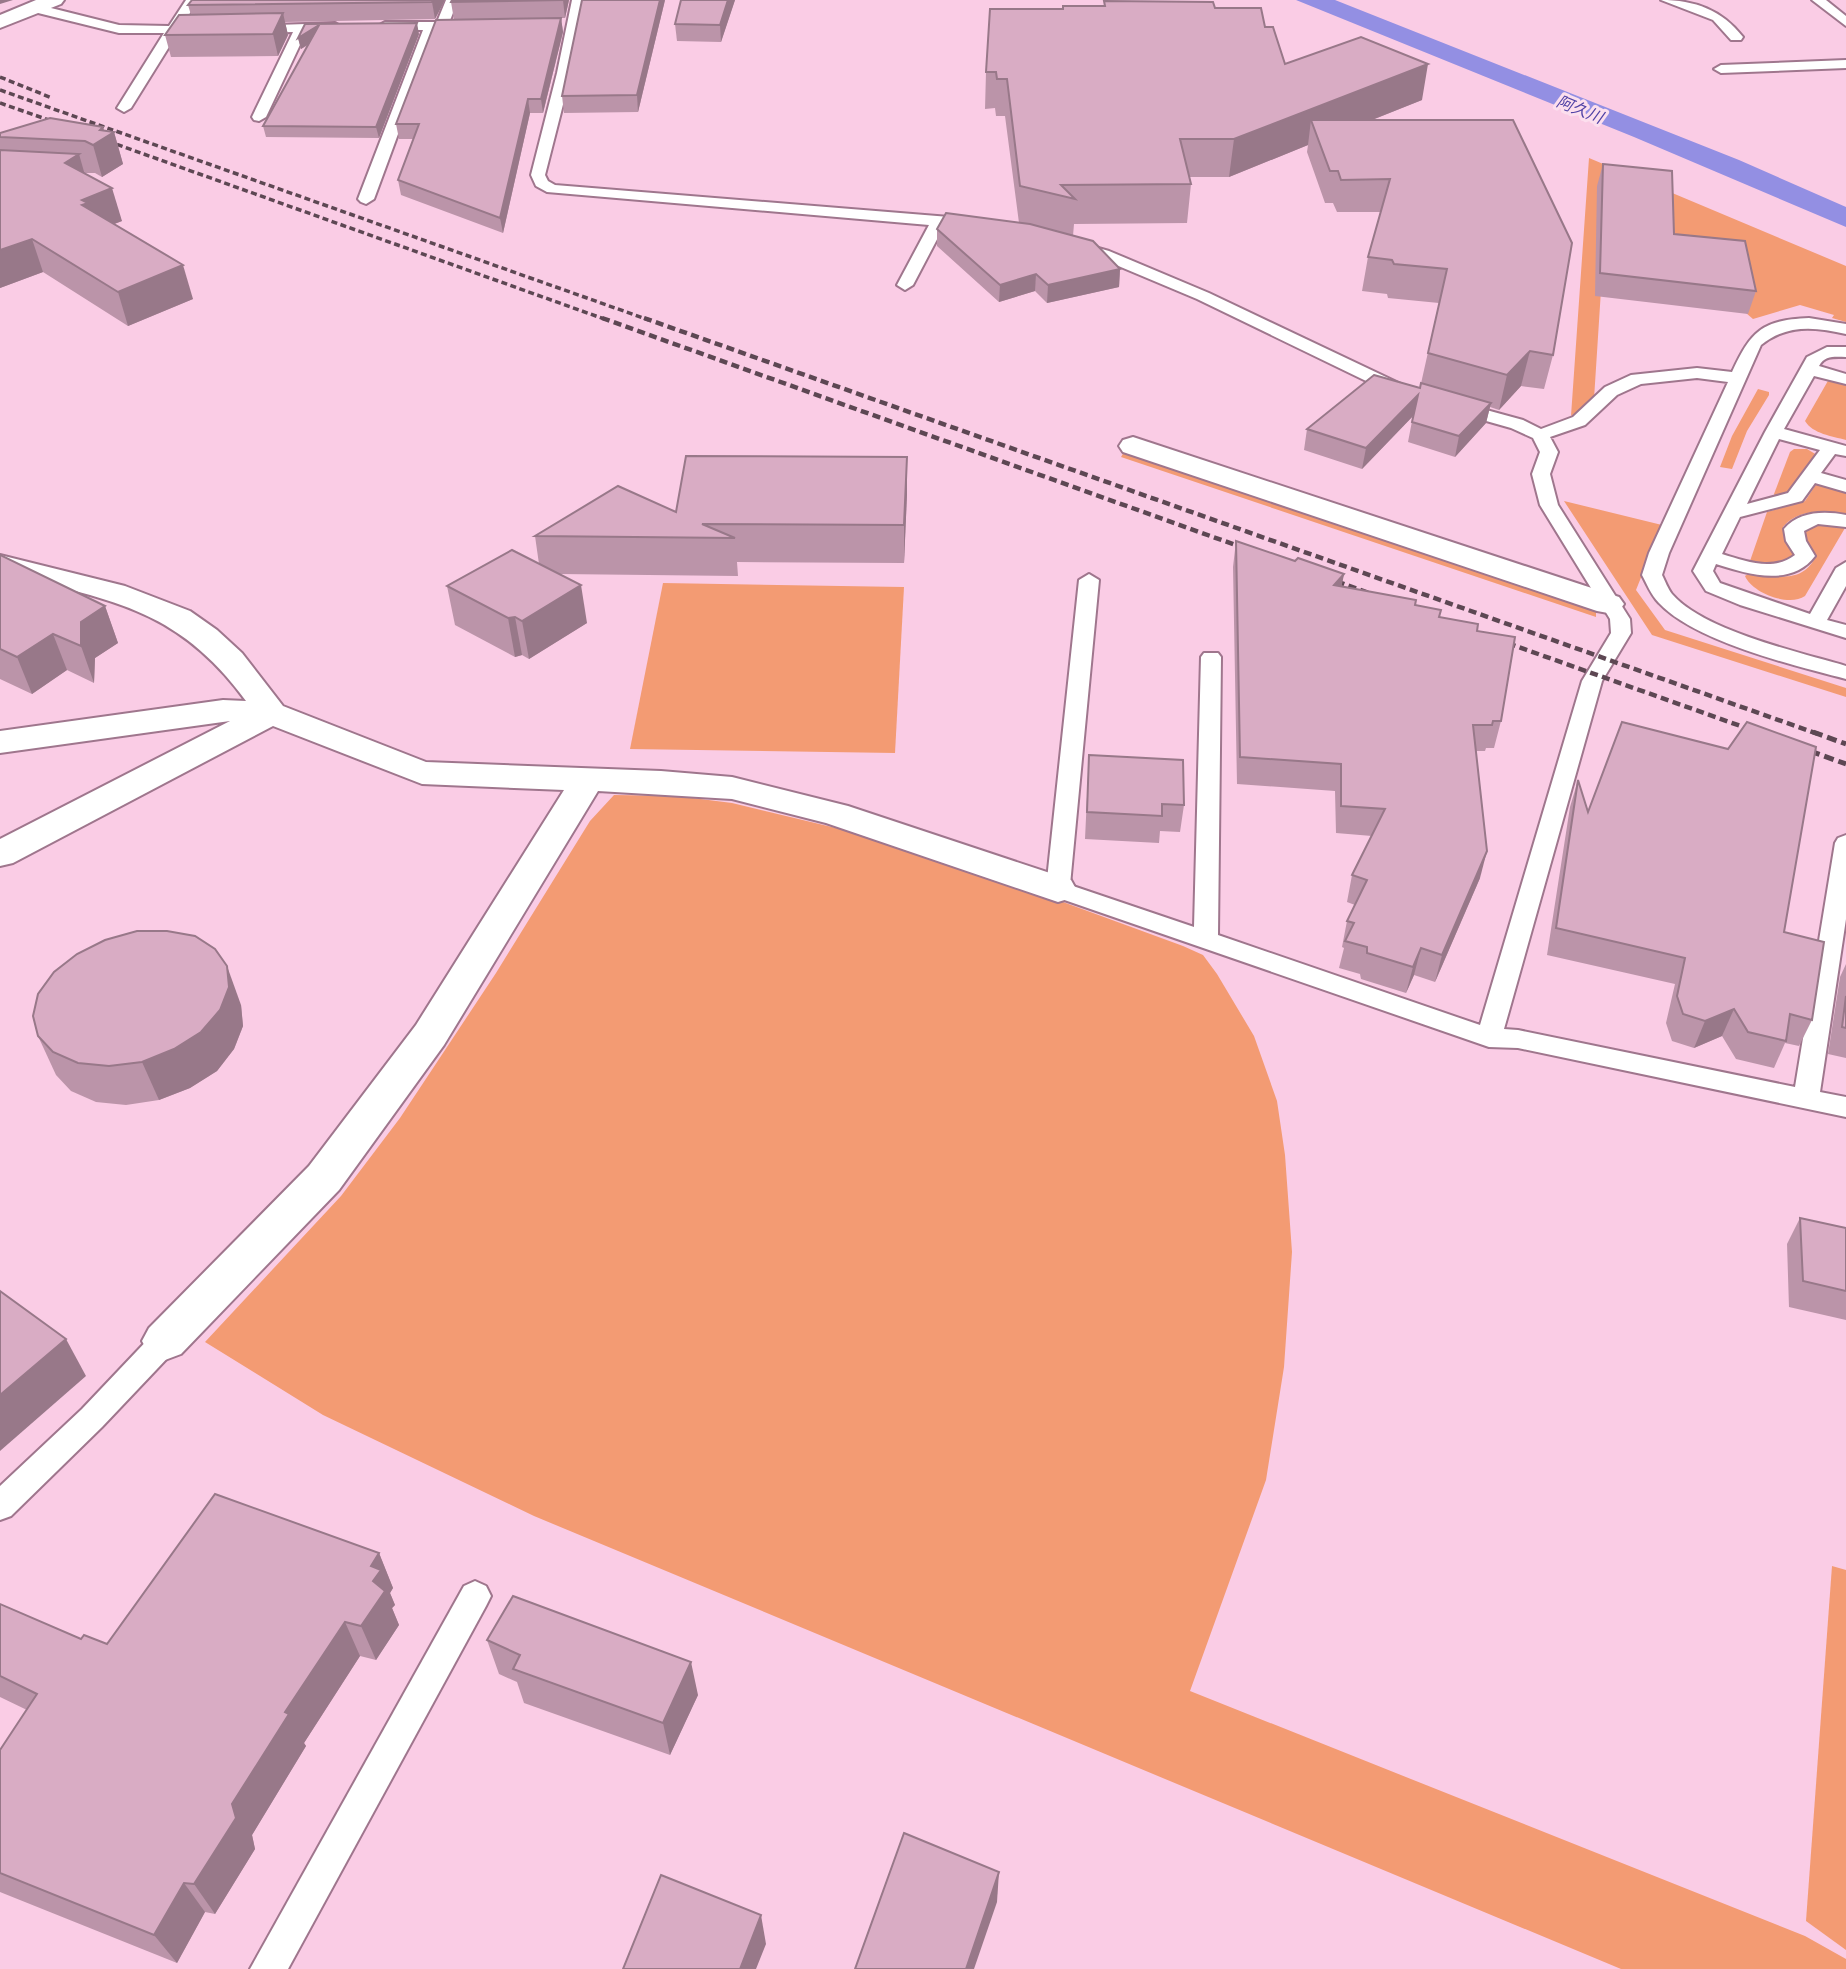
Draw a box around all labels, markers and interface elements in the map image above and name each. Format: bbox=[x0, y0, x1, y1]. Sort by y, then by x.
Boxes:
water label: 阿久川 bbox=[1554, 91, 1608, 128]

